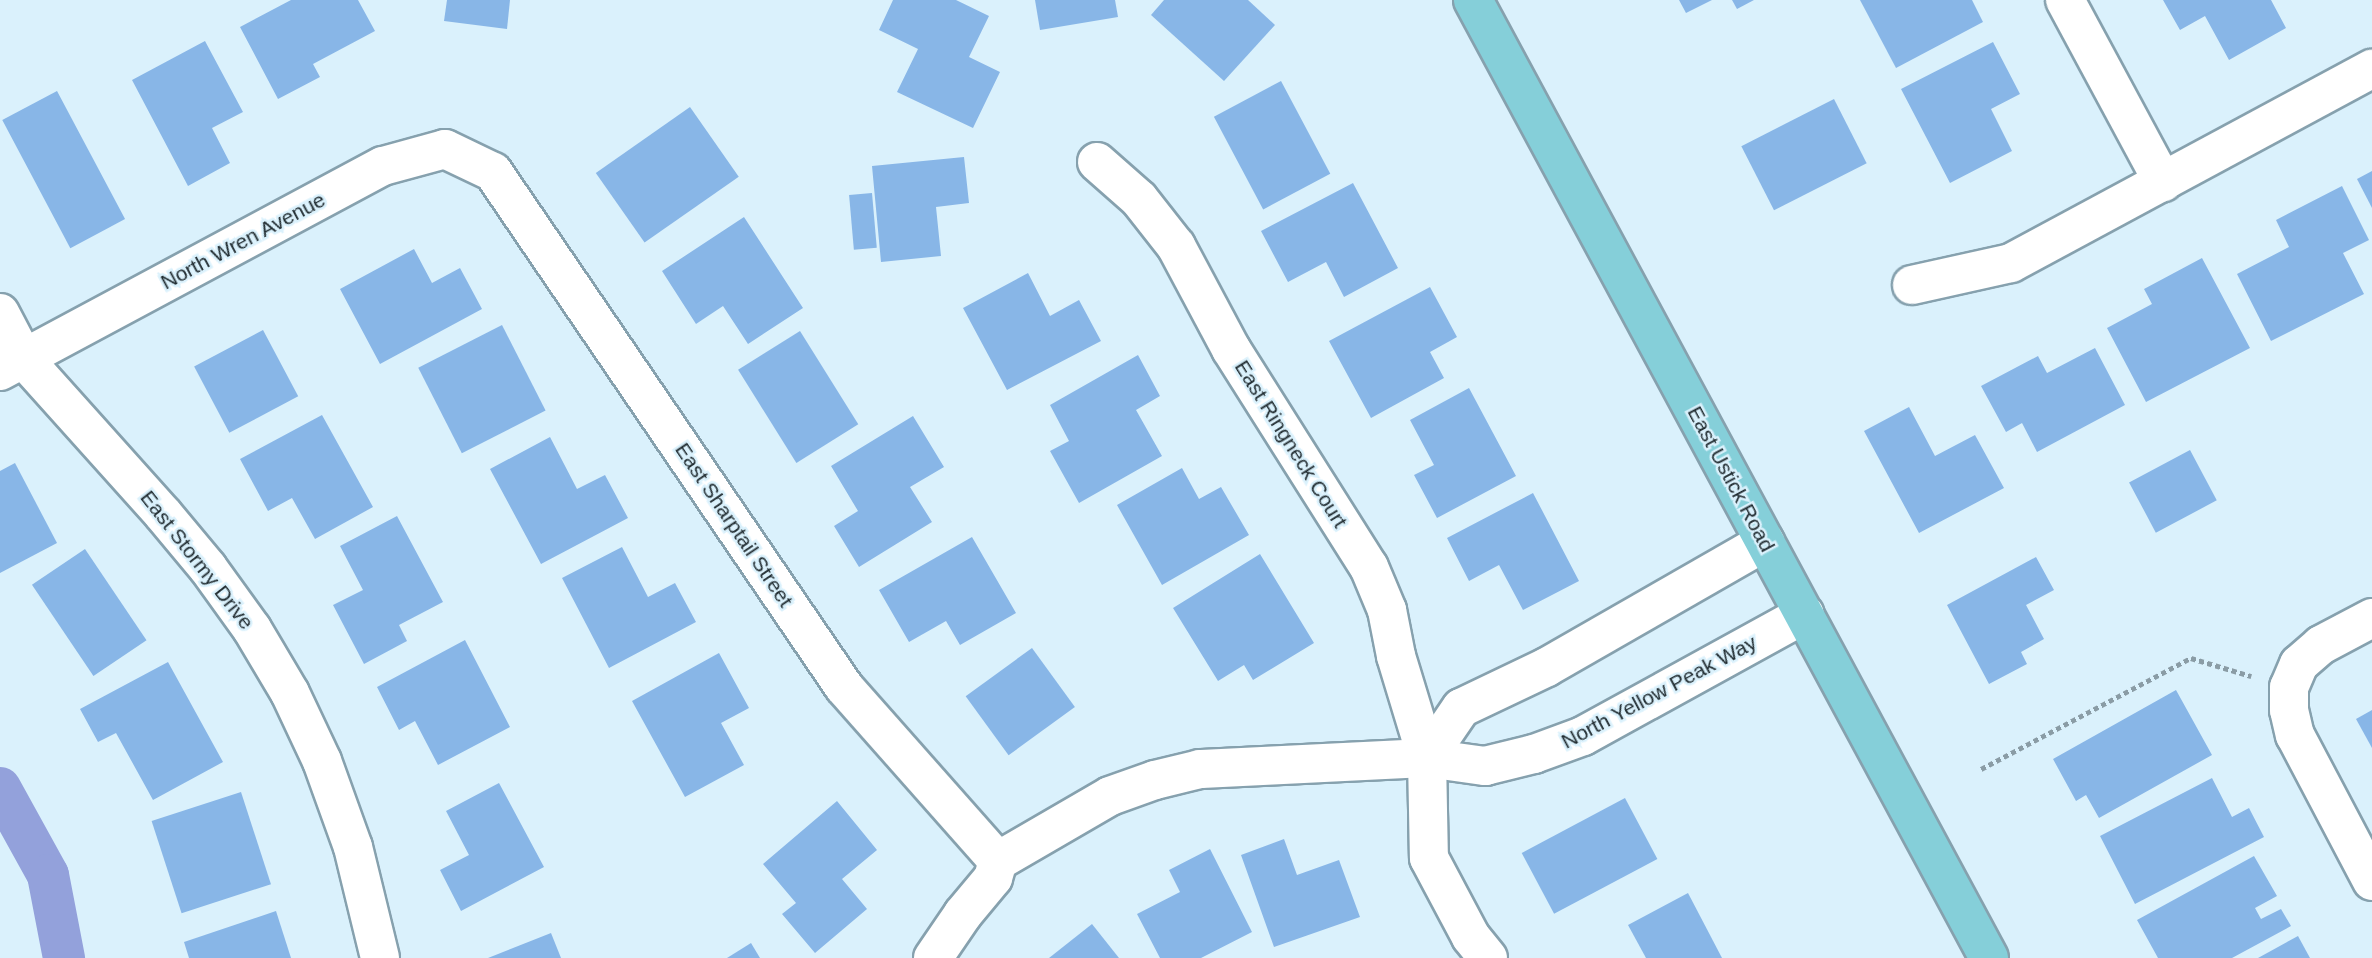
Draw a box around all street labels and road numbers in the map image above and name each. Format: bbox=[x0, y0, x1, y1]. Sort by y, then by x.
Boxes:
street label: North Wren Avenue bbox=[156, 187, 330, 295]
street label: East Ringneck Court bbox=[1229, 356, 1353, 532]
street label: East Ustick Road bbox=[1682, 402, 1780, 556]
street label: East Sharptail Street bbox=[670, 438, 798, 612]
street label: East Stormy Drive bbox=[135, 486, 259, 634]
street label: North Yellow Peak Way bbox=[1557, 630, 1761, 754]

